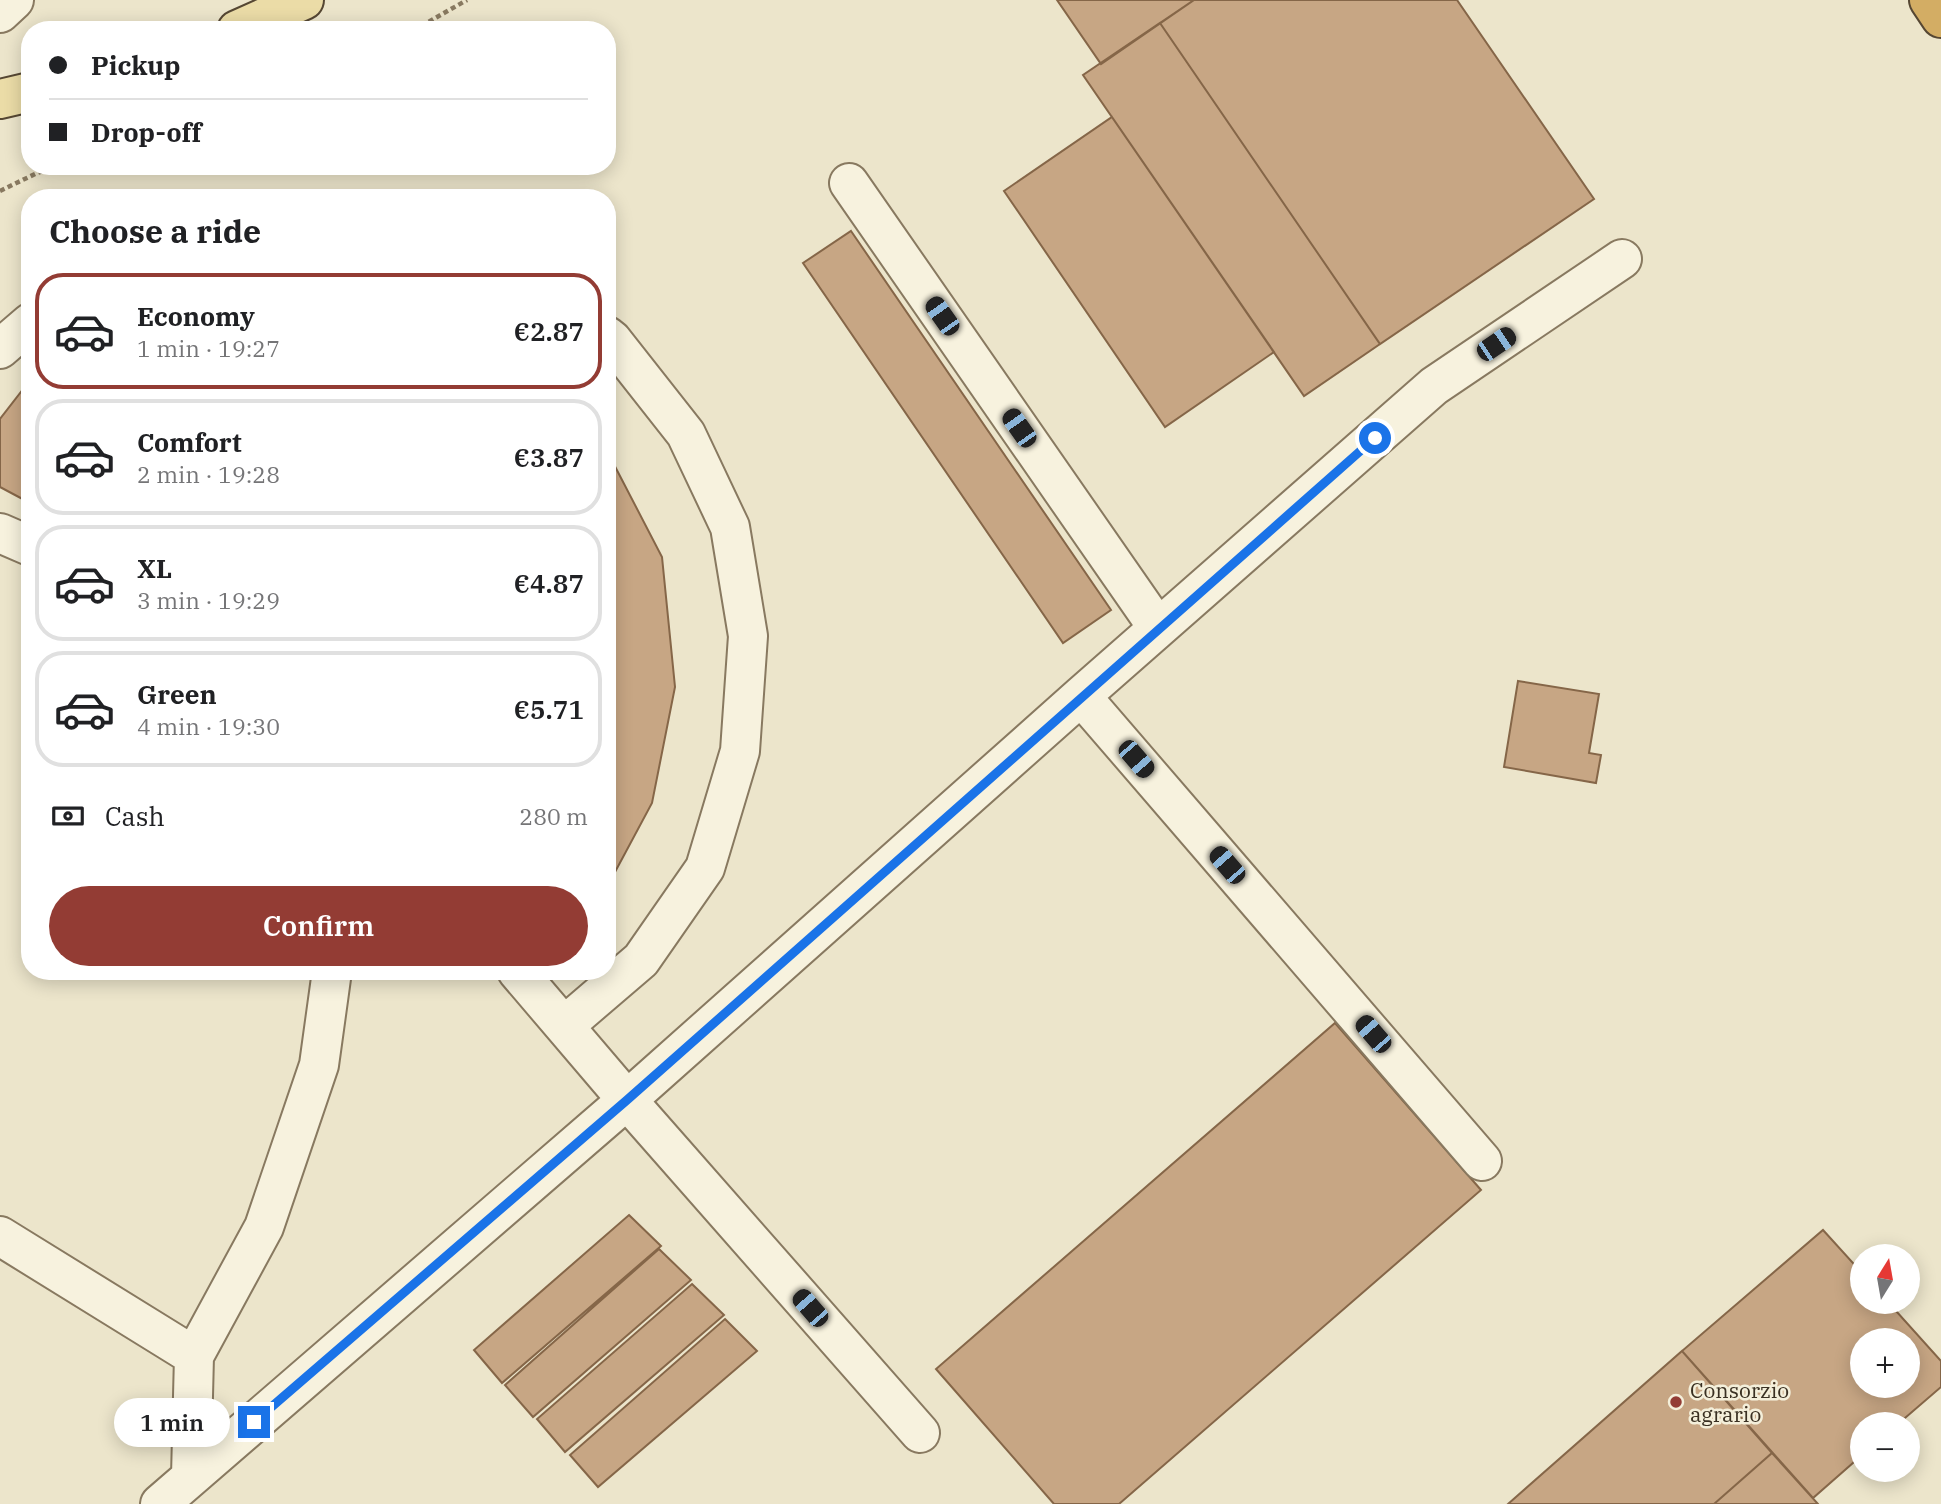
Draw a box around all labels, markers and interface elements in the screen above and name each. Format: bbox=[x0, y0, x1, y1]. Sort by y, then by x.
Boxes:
text: Pickup bbox=[91, 48, 181, 82]
text: Drop-off bbox=[91, 115, 202, 149]
text: Choose a ride bbox=[49, 210, 261, 252]
car bbox=[922, 293, 963, 339]
text: Economy bbox=[137, 299, 255, 333]
icon: car bbox=[53, 300, 116, 363]
text: €2.87 bbox=[514, 314, 584, 348]
car bbox=[1473, 324, 1520, 364]
text: 1 min · 19:27 bbox=[137, 333, 280, 363]
car bbox=[999, 405, 1040, 451]
route start bbox=[1359, 422, 1391, 454]
text: Comfort bbox=[137, 425, 242, 459]
icon: car bbox=[53, 426, 116, 489]
text: €3.87 bbox=[514, 440, 584, 474]
text: 2 min · 19:28 bbox=[137, 459, 280, 489]
text: XL bbox=[137, 551, 172, 585]
icon: car bbox=[53, 552, 116, 615]
text: €4.87 bbox=[514, 566, 584, 600]
text: 3 min · 19:29 bbox=[137, 585, 280, 615]
text: Green bbox=[137, 677, 217, 711]
icon: car bbox=[53, 678, 116, 741]
text: €5.71 bbox=[514, 692, 584, 726]
text: 4 min · 19:30 bbox=[137, 711, 280, 741]
car bbox=[1115, 736, 1158, 782]
icon: cash bbox=[49, 797, 87, 835]
text: Cash bbox=[105, 799, 165, 833]
text: 280 m bbox=[519, 801, 588, 831]
car bbox=[1206, 842, 1249, 888]
button: Confirm bbox=[49, 886, 588, 966]
car bbox=[1352, 1011, 1395, 1057]
north arrow bbox=[1850, 1244, 1920, 1314]
map controls bbox=[1850, 1244, 1920, 1482]
car bbox=[789, 1285, 832, 1331]
button: + bbox=[1850, 1328, 1920, 1398]
place label: Consorzio agrario bbox=[1690, 1376, 1789, 1428]
marker: Consorzio agrario bbox=[1668, 1394, 1684, 1410]
callout: 1 min bbox=[114, 1398, 230, 1446]
route end bbox=[238, 1406, 270, 1438]
text: 1 min bbox=[140, 1407, 204, 1437]
button: − bbox=[1850, 1412, 1920, 1482]

